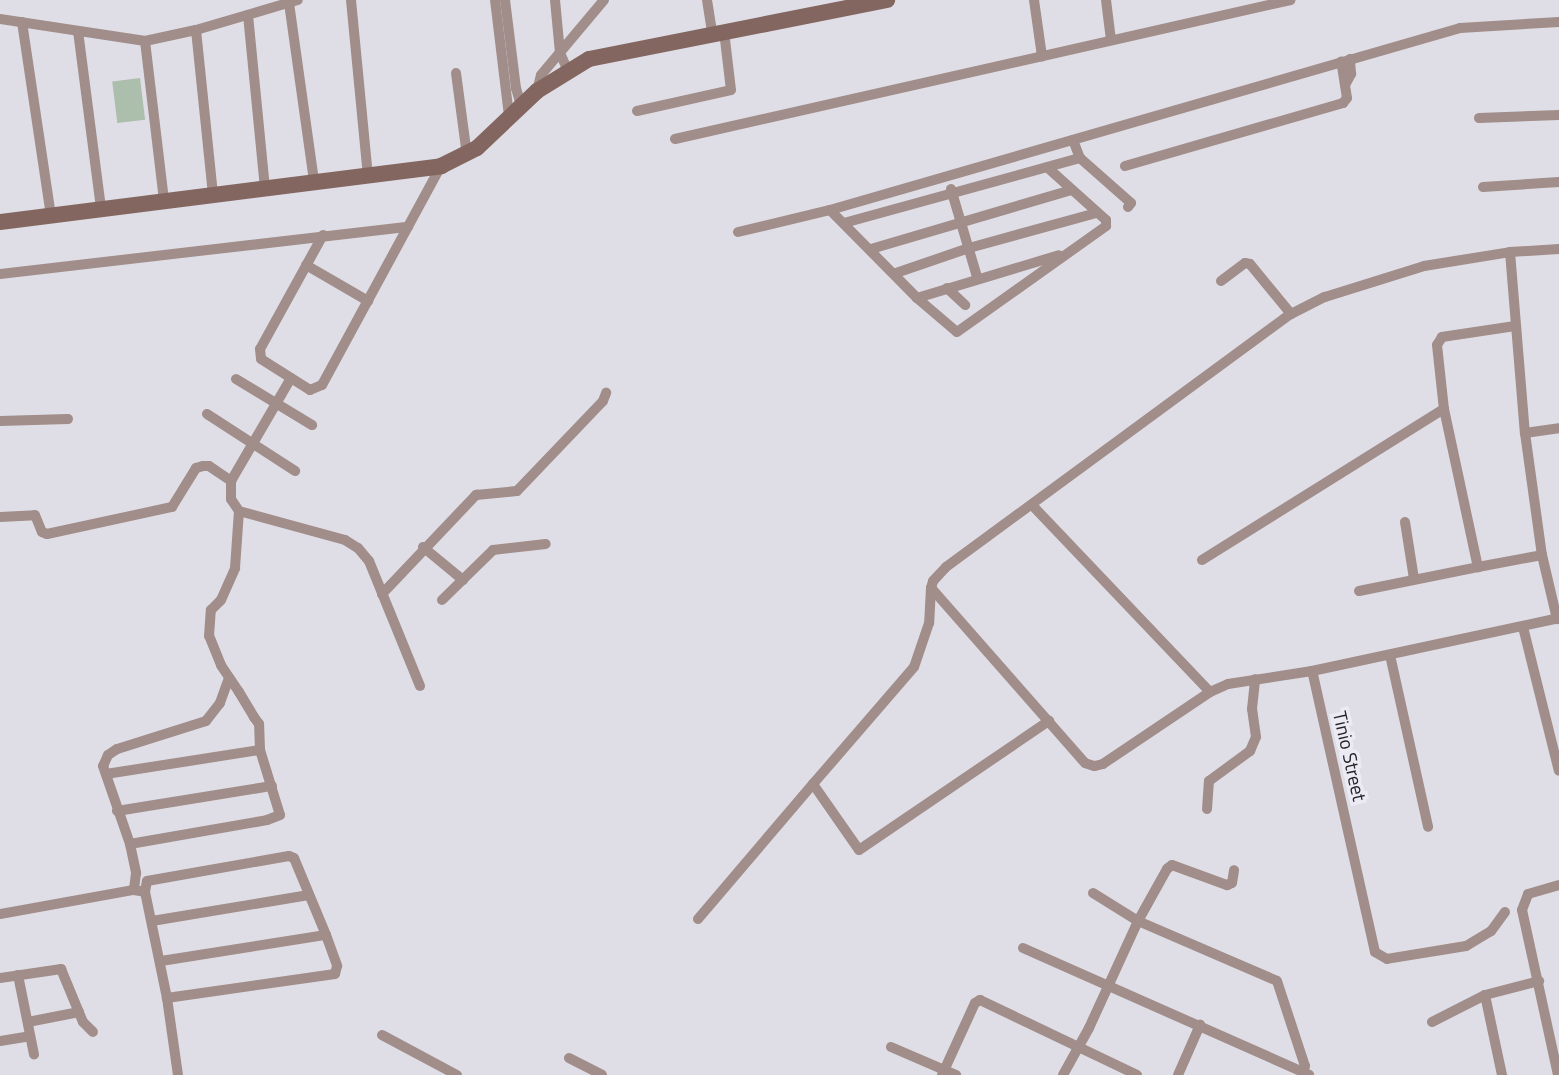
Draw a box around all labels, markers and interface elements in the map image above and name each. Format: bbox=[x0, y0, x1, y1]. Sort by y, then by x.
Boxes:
street label: Tinio Street bbox=[1329, 709, 1371, 803]

